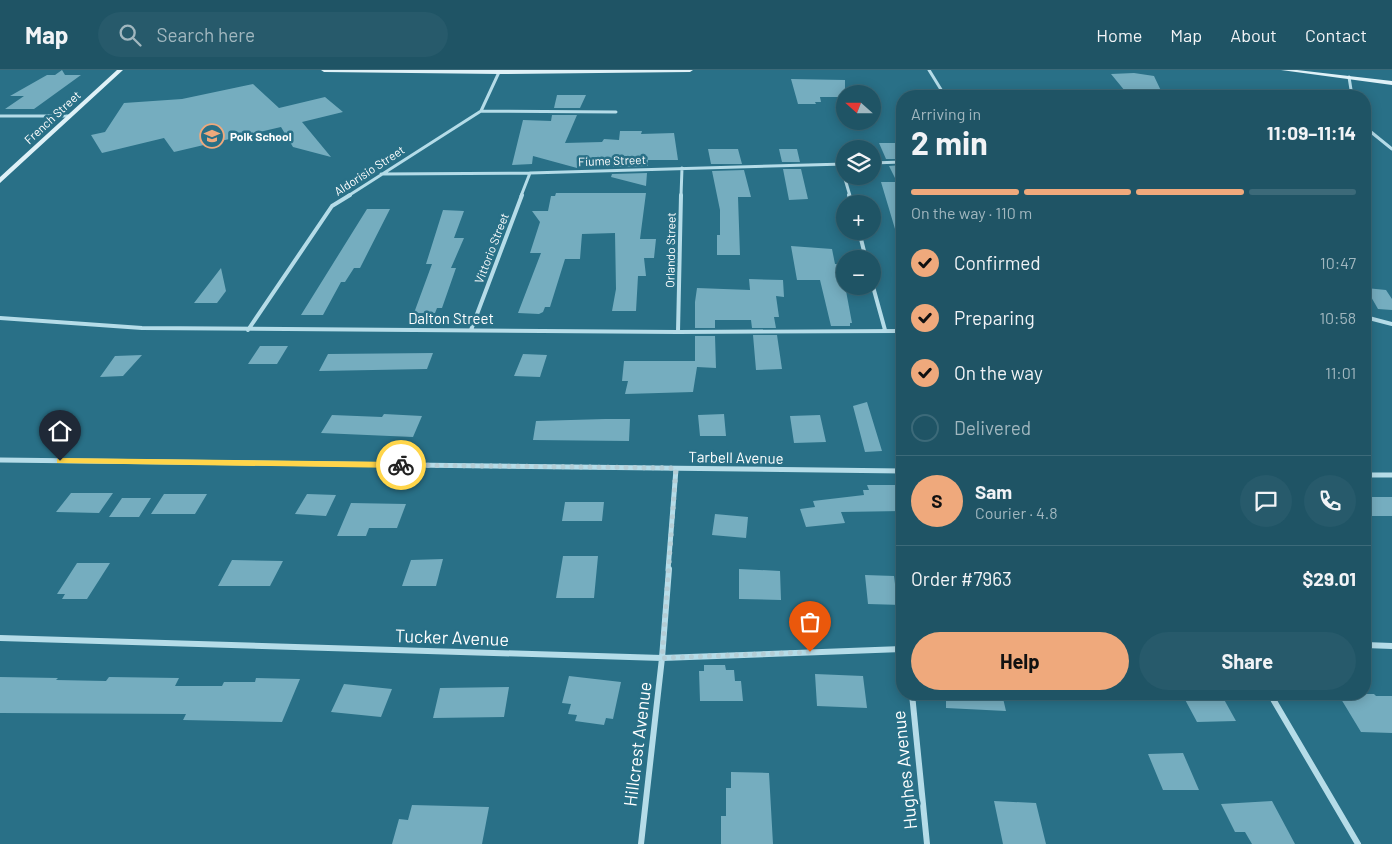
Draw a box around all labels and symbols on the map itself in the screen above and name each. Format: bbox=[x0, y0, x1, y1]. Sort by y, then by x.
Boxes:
north arrow bbox=[836, 85, 881, 130]
street label: French Street bbox=[21, 87, 83, 147]
school or university icon: Polk School bbox=[199, 123, 225, 149]
place label: Polk School bbox=[230, 129, 292, 143]
street label: Aldorisio Street bbox=[331, 142, 407, 198]
street label: Fiume Street bbox=[578, 152, 646, 168]
street label: Vittorio Street bbox=[471, 211, 511, 285]
street label: Orlando Street bbox=[662, 212, 678, 288]
street label: Dalton Street bbox=[408, 309, 494, 327]
pin bbox=[39, 410, 81, 461]
courier bbox=[376, 440, 426, 490]
street label: Tarbell Avenue bbox=[688, 447, 784, 467]
pin bbox=[789, 601, 831, 652]
street label: Tucker Avenue bbox=[395, 624, 509, 650]
street label: Hillcrest Avenue bbox=[618, 680, 656, 808]
street label: Hughes Avenue bbox=[887, 709, 921, 831]

